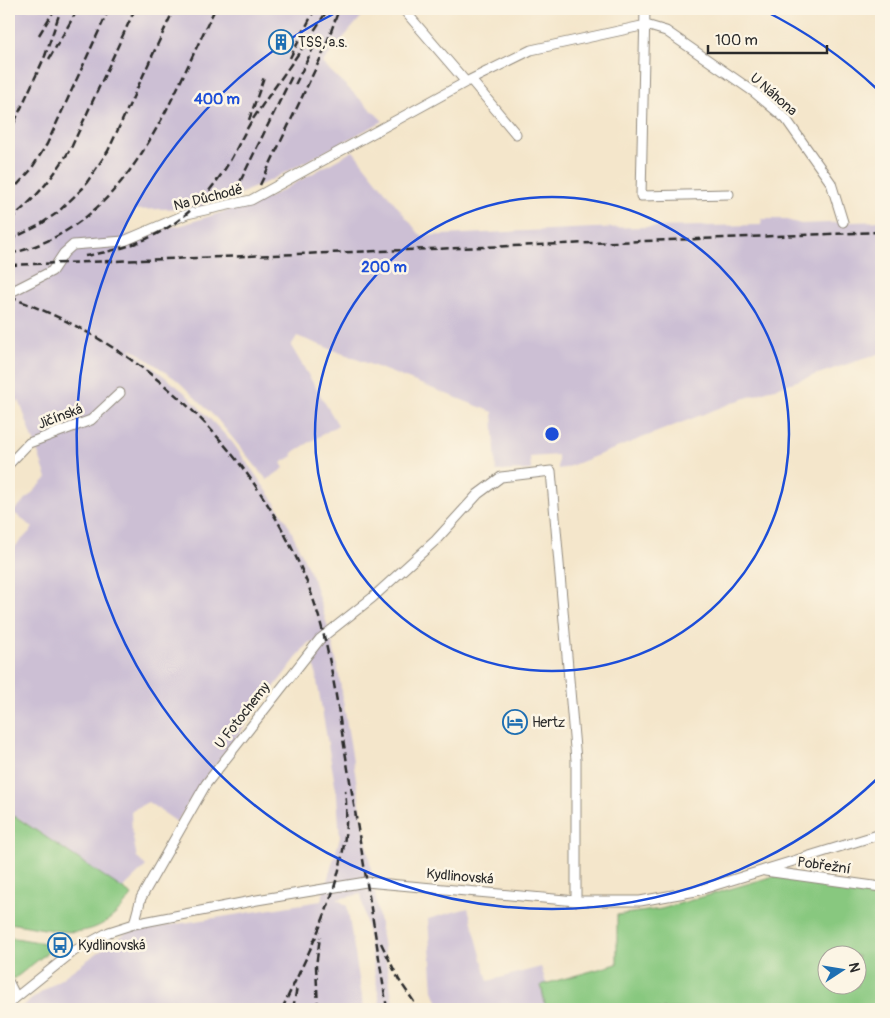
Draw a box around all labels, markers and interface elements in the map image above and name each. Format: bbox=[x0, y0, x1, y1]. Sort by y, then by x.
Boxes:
scale bar bbox=[708, 22, 826, 54]
building icon: TSS, a.s. bbox=[268, 29, 294, 55]
text: 100 m bbox=[715, 31, 758, 50]
place label: TSS, a.s. bbox=[298, 34, 348, 51]
street label: U Náhona bbox=[747, 69, 801, 119]
text: 400 m bbox=[194, 90, 240, 109]
street label: Na Důchodě bbox=[172, 181, 244, 214]
text: 200 m bbox=[361, 258, 407, 277]
street label: Jičínská bbox=[35, 400, 85, 433]
centre of rings bbox=[543, 425, 561, 443]
street label: U Fotochemy bbox=[211, 679, 274, 752]
hotel icon: Hertz bbox=[502, 709, 528, 735]
place label: Hertz bbox=[532, 714, 565, 731]
street label: Pobřežní bbox=[796, 853, 852, 878]
street label: Kydlinovská bbox=[426, 865, 494, 888]
bus stop icon: Kydlinovská bbox=[47, 932, 73, 958]
place label: Kydlinovská bbox=[78, 937, 146, 954]
north arrow bbox=[818, 946, 868, 996]
text: N bbox=[845, 961, 864, 974]

